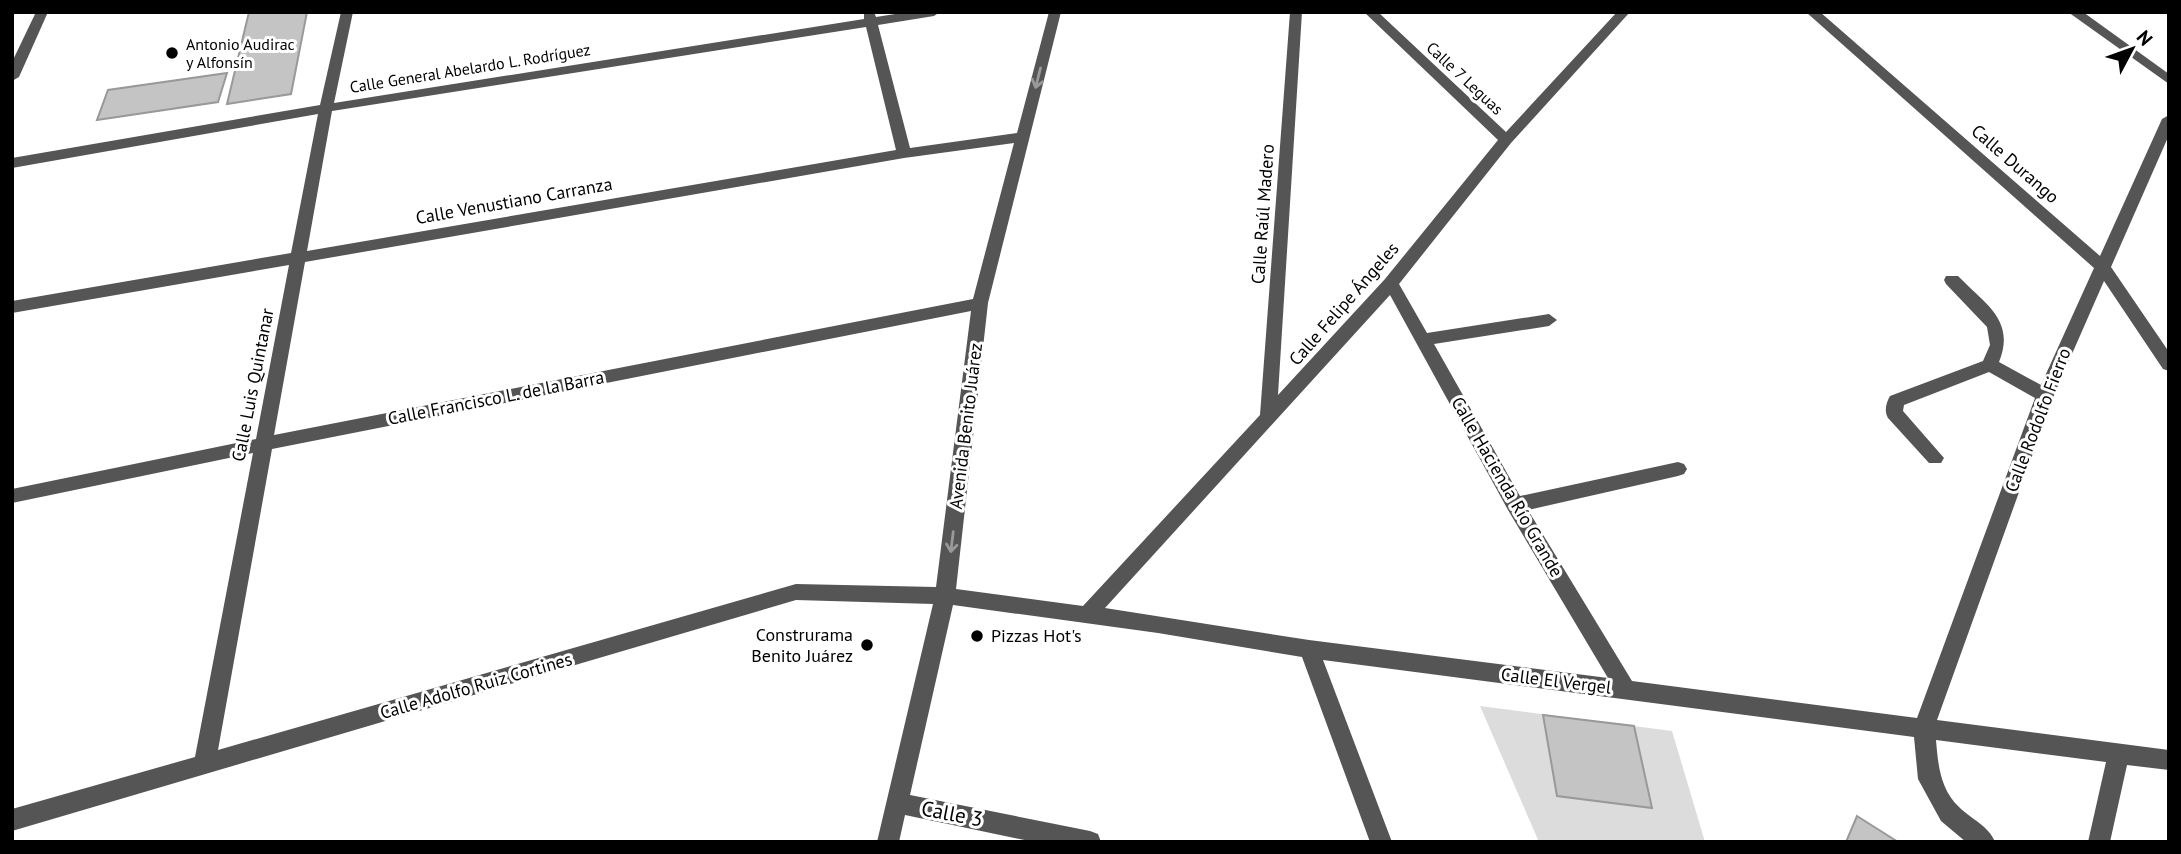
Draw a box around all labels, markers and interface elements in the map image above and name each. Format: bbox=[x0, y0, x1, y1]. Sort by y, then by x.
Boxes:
north arrow bbox=[2097, 14, 2167, 84]
text: N bbox=[2132, 25, 2158, 50]
place label: Antonio Audirac y Alfonsín bbox=[186, 34, 295, 72]
street label: Calle 7 Leguas bbox=[1422, 37, 1508, 119]
street label: Calle General Abelardo L. Rodríguez bbox=[348, 39, 592, 97]
marker: Antonio Audirac y Alfonsín bbox=[164, 45, 180, 61]
one-way arrow bbox=[1031, 66, 1044, 89]
street label: Calle Durango bbox=[1967, 119, 2064, 208]
street label: Calle Raúl Madero bbox=[1246, 143, 1279, 285]
street label: Calle Venustiano Carranza bbox=[414, 172, 614, 229]
street label: Calle Felipe Ángeles bbox=[1284, 237, 1404, 370]
street label: Calle Luis Quintanar bbox=[226, 306, 279, 464]
street label: Avenida Benito Juárez bbox=[944, 342, 987, 510]
street label: Calle Rodolfo Fierro bbox=[1999, 344, 2076, 495]
street label: Calle Francisco L. de la Barra bbox=[386, 365, 606, 430]
street label: Calle Hacienda Río Grande bbox=[1446, 393, 1568, 581]
one-way arrow bbox=[945, 530, 958, 553]
place label: Construrama Benito Juárez bbox=[751, 623, 853, 667]
place label: Pizzas Hot's bbox=[991, 624, 1082, 647]
marker: Pizzas Hot's bbox=[969, 628, 985, 644]
marker: Construrama Benito Juárez bbox=[859, 637, 875, 653]
street label: Calle Adolfo Ruiz Cortines bbox=[377, 647, 575, 724]
street label: Calle El Vergel bbox=[1500, 662, 1613, 699]
street label: Calle 3 bbox=[919, 794, 985, 833]

